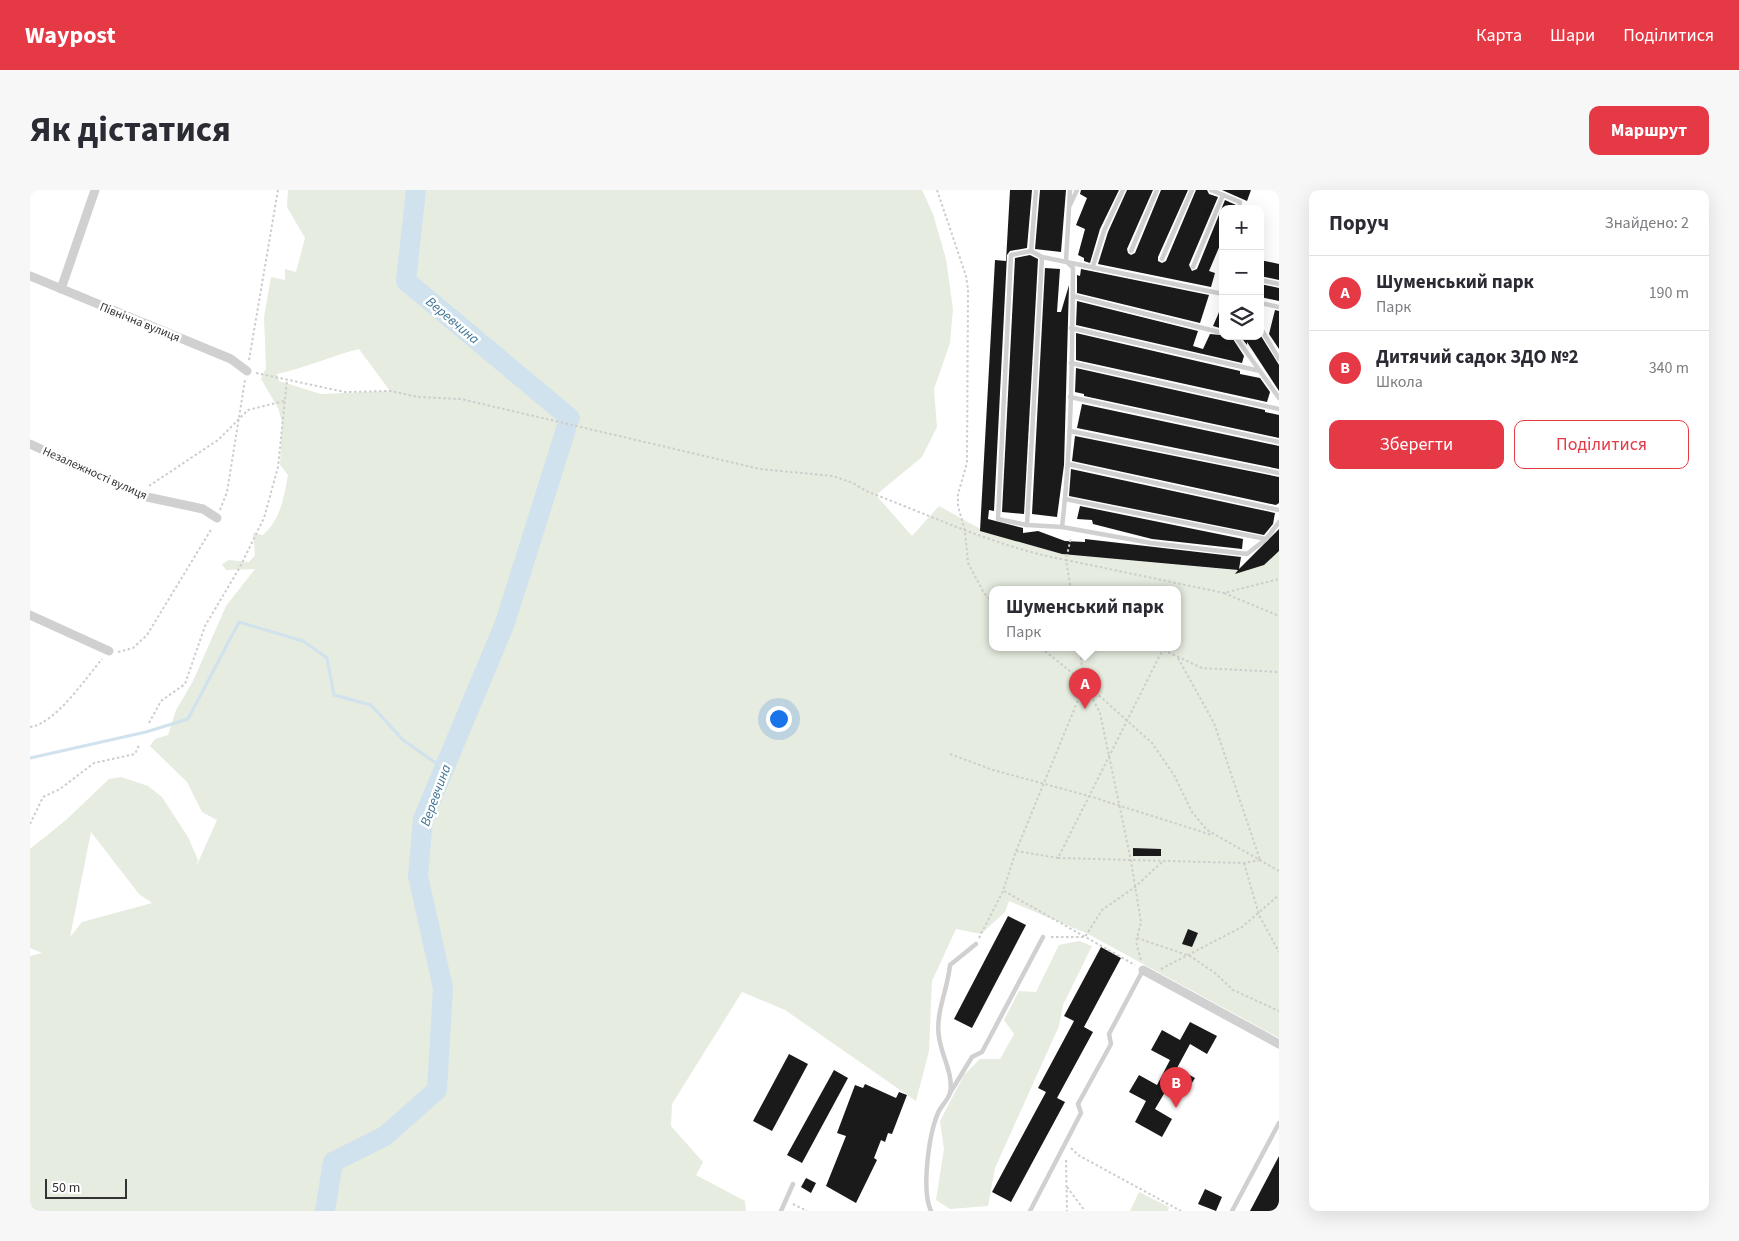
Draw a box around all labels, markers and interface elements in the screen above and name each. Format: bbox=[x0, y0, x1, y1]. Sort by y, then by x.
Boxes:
text: Waypost bbox=[25, 18, 116, 53]
text: Карта bbox=[1476, 23, 1522, 48]
text: Шари bbox=[1550, 23, 1595, 48]
text: Поділитися bbox=[1623, 23, 1714, 48]
text: Як дістатися bbox=[30, 105, 231, 155]
button: Маршрут bbox=[1589, 106, 1709, 155]
map controls bbox=[1219, 205, 1264, 340]
button: + bbox=[1219, 205, 1264, 250]
text: Поруч bbox=[1329, 208, 1389, 238]
text: Знайдено: 2 bbox=[1605, 212, 1689, 234]
button: − bbox=[1219, 250, 1264, 295]
text: Шуменський парк bbox=[1376, 269, 1534, 296]
text: A bbox=[1340, 282, 1350, 304]
text: 190 m bbox=[1649, 282, 1689, 304]
water label: Веревчина bbox=[421, 292, 484, 349]
button: layers bbox=[1219, 295, 1264, 340]
text: Парк bbox=[1376, 296, 1411, 318]
street label: Північна вулиця bbox=[97, 299, 183, 346]
text: Дитячий садок ЗДО №2 bbox=[1376, 344, 1579, 371]
text: B bbox=[1340, 357, 1350, 379]
text: 340 m bbox=[1649, 357, 1689, 379]
text: Школа bbox=[1376, 371, 1423, 393]
button: Зберегти bbox=[1329, 420, 1504, 469]
button: Поділитися bbox=[1514, 420, 1689, 469]
street label: Незалежності вулиця bbox=[40, 443, 150, 504]
popup bbox=[989, 586, 1181, 651]
text: Шуменський парк bbox=[1006, 594, 1164, 621]
text: Парк bbox=[1006, 621, 1041, 643]
pin: A bbox=[1069, 668, 1101, 709]
your location bbox=[766, 706, 792, 732]
water label: Веревчина bbox=[416, 761, 457, 829]
pin: B bbox=[1160, 1067, 1192, 1108]
scale bar bbox=[45, 1176, 128, 1199]
text: 50 m bbox=[52, 1178, 80, 1198]

